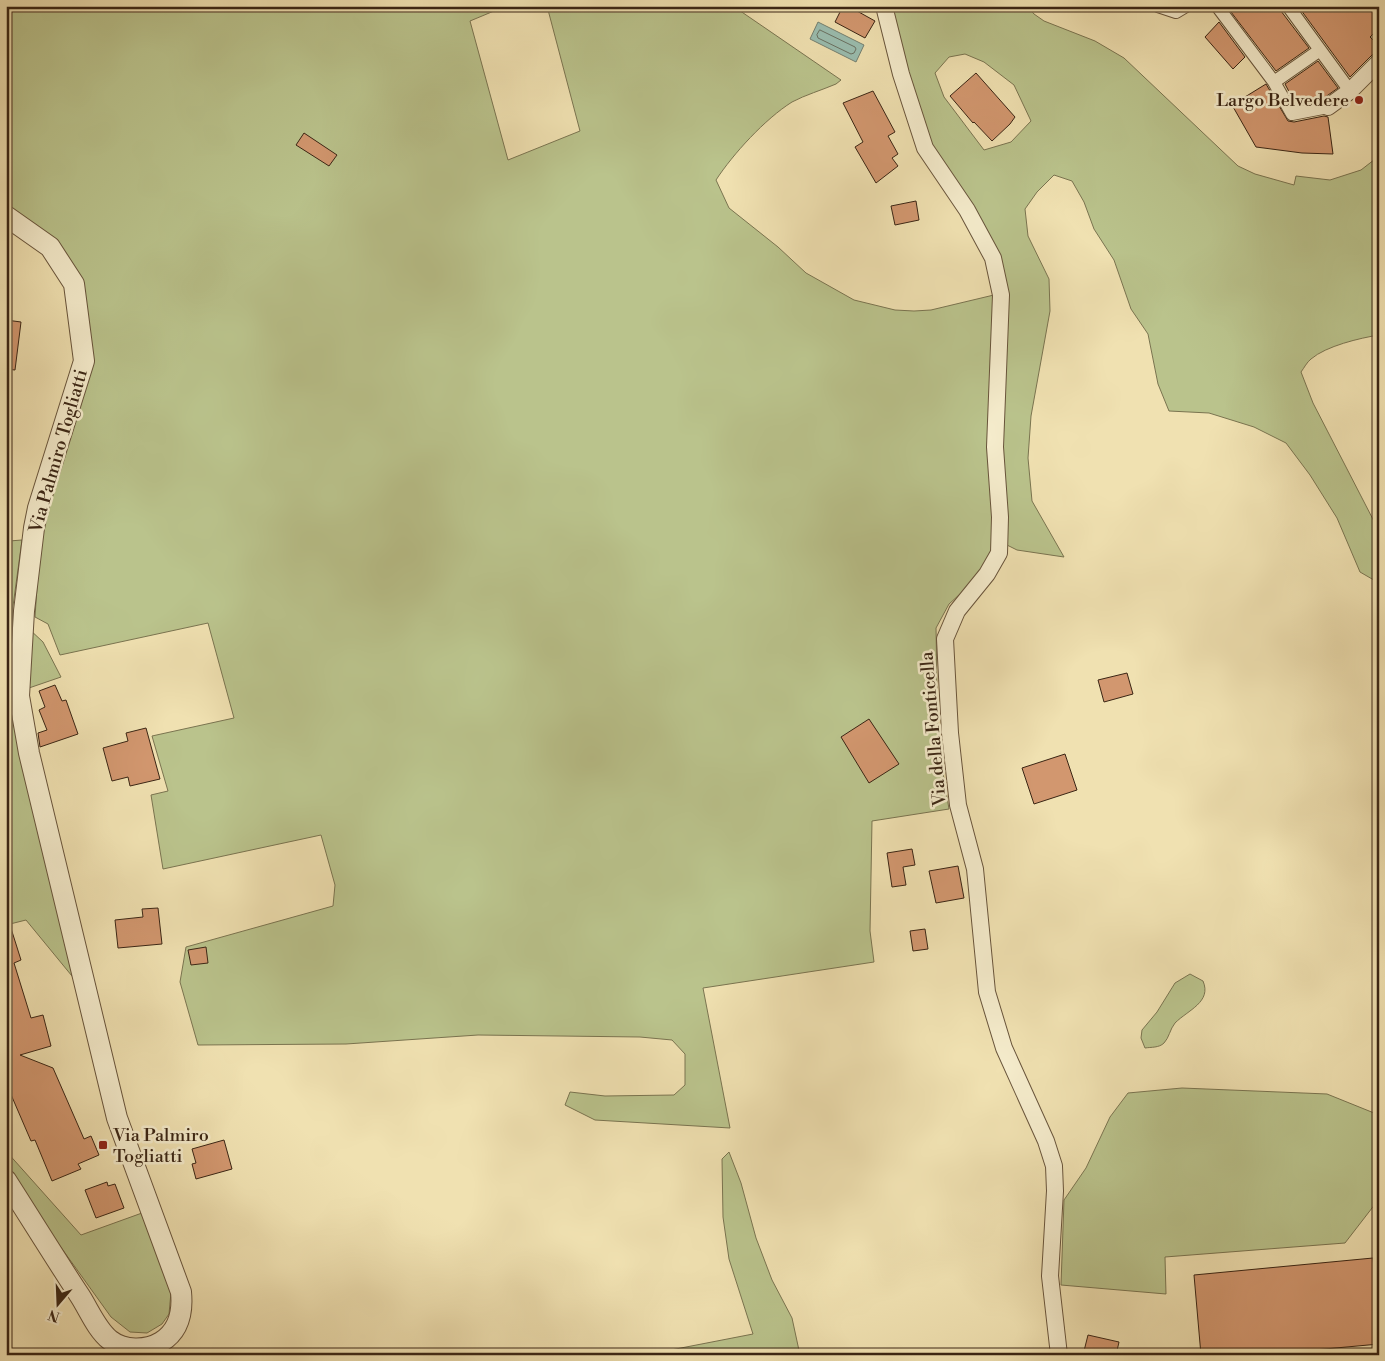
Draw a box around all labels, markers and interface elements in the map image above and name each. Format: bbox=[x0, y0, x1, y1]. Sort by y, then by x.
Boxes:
place label: Largo Belvedere bbox=[1216, 89, 1349, 112]
marker: Largo Belvedere bbox=[1353, 94, 1365, 106]
street label: Via Palmiro Togliatti bbox=[24, 367, 93, 537]
street label: Via della Fonticella bbox=[915, 650, 952, 808]
place label: Via Palmiro Togliatti bbox=[112, 1124, 209, 1168]
marker: Via Palmiro Togliatti bbox=[97, 1139, 109, 1151]
north arrow bbox=[32, 1278, 82, 1328]
text: N bbox=[46, 1305, 62, 1326]

